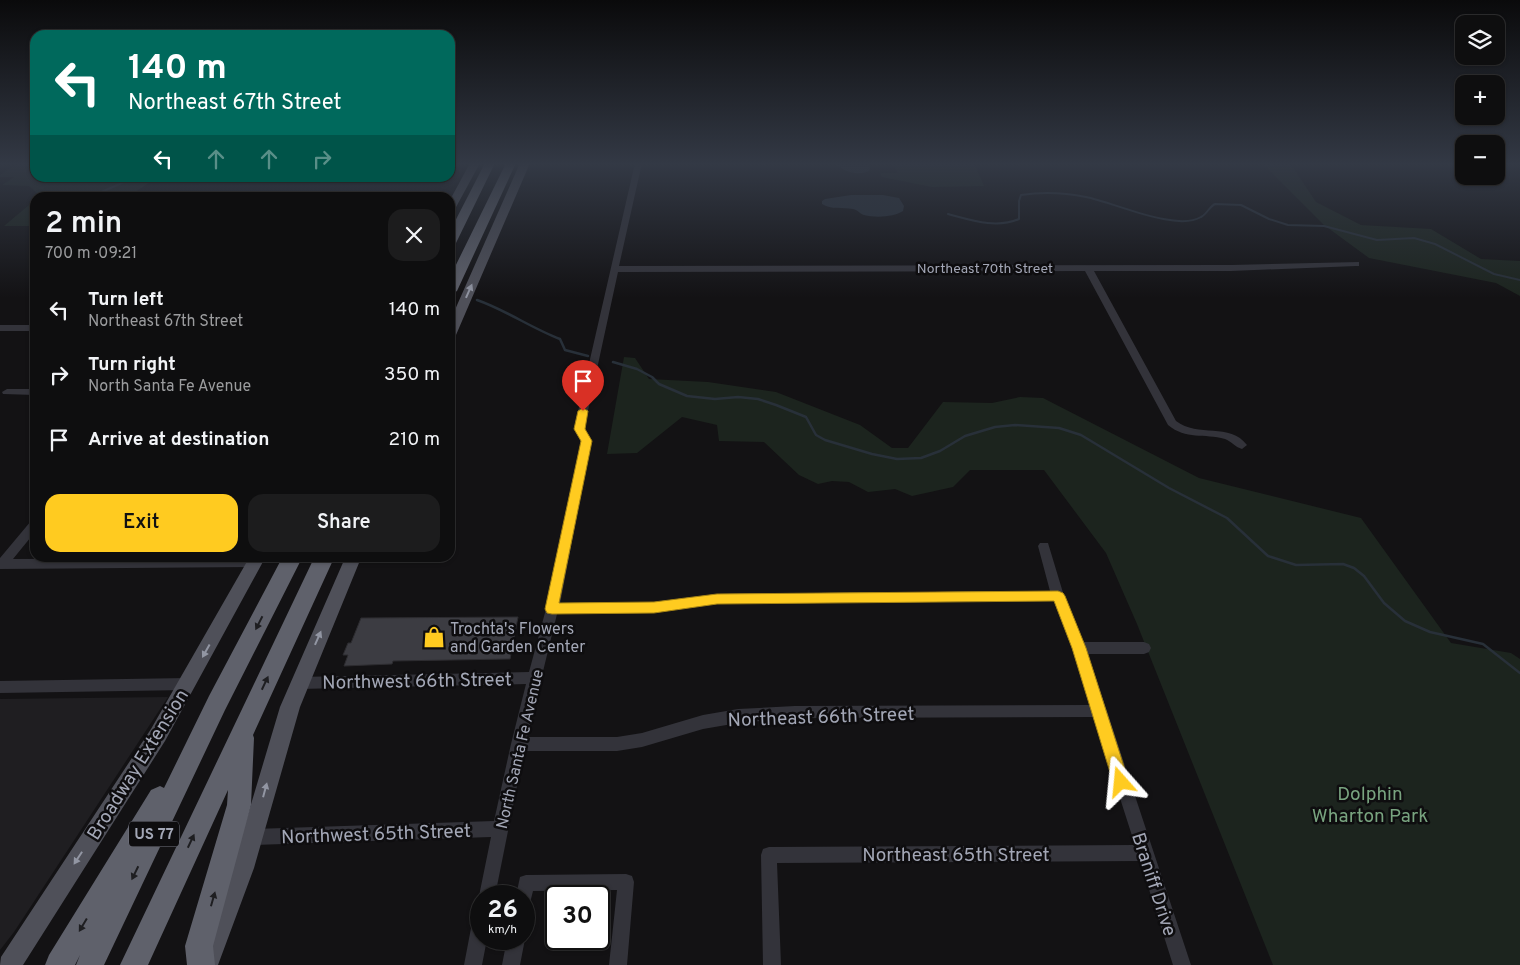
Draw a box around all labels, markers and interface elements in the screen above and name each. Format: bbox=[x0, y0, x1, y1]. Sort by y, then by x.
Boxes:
map controls bbox=[1455, 15, 1505, 185]
button: layers bbox=[1455, 15, 1505, 65]
text: 140 m bbox=[128, 47, 227, 91]
icon: left bbox=[45, 50, 110, 115]
button: + bbox=[1455, 75, 1505, 125]
text: Northeast 67th Street bbox=[128, 90, 342, 117]
button: − bbox=[1455, 135, 1505, 185]
icon: left bbox=[149, 145, 177, 173]
icon: ahead bbox=[202, 145, 230, 173]
icon: ahead bbox=[255, 145, 283, 173]
icon: right bbox=[308, 145, 336, 173]
text: 2 min bbox=[45, 206, 122, 243]
button: close bbox=[388, 209, 440, 261]
text: 700 m · 09:21 bbox=[45, 244, 137, 264]
street label: Northeast 70th Street bbox=[917, 261, 1053, 278]
one-way arrow bbox=[466, 284, 474, 298]
text: Turn left bbox=[88, 288, 164, 312]
icon: left bbox=[45, 296, 73, 324]
text: 140 m bbox=[389, 298, 440, 322]
text: Northeast 67th Street bbox=[88, 312, 243, 332]
text: Turn right bbox=[88, 353, 176, 377]
pin bbox=[562, 360, 604, 411]
icon: right bbox=[45, 361, 73, 389]
text: 350 m bbox=[384, 363, 440, 387]
icon: arrive bbox=[569, 367, 597, 395]
text: North Santa Fe Avenue bbox=[88, 377, 251, 397]
icon: arrive bbox=[45, 426, 73, 454]
text: Arrive at destination bbox=[88, 428, 269, 452]
text: 210 m bbox=[389, 428, 440, 452]
button: Exit bbox=[45, 494, 238, 552]
button: Share bbox=[248, 494, 440, 552]
one-way arrow bbox=[255, 616, 263, 630]
place label: Trochta's Flowers and Garden Center bbox=[450, 620, 585, 658]
shop icon: Trochta's Flowers and Garden Center bbox=[421, 624, 447, 650]
one-way arrow bbox=[315, 631, 323, 645]
one-way arrow bbox=[202, 643, 210, 658]
street label: Northwest 66th Street bbox=[322, 668, 512, 696]
street label: North Santa Fe Avenue bbox=[493, 668, 549, 831]
one-way arrow bbox=[260, 676, 269, 691]
street label: Broadway Extension bbox=[83, 685, 195, 845]
street label: Northeast 66th Street bbox=[727, 703, 915, 733]
position arrow bbox=[1094, 755, 1146, 807]
one-way arrow bbox=[262, 782, 270, 797]
park label: Dolphin Wharton Park bbox=[1312, 783, 1428, 829]
street label: Northwest 65th Street bbox=[281, 820, 472, 850]
road number: US 77 bbox=[129, 822, 179, 846]
street label: Braniff Drive bbox=[1125, 830, 1181, 939]
one-way arrow bbox=[187, 834, 195, 849]
street label: Northeast 65th Street bbox=[862, 844, 1050, 868]
one-way arrow bbox=[73, 851, 83, 864]
one-way arrow bbox=[131, 866, 139, 880]
speed limit sign: 30 bbox=[545, 885, 610, 950]
one-way arrow bbox=[209, 892, 217, 907]
text: 26 bbox=[487, 895, 518, 927]
one-way arrow bbox=[79, 918, 88, 931]
text: km/h bbox=[488, 922, 517, 938]

